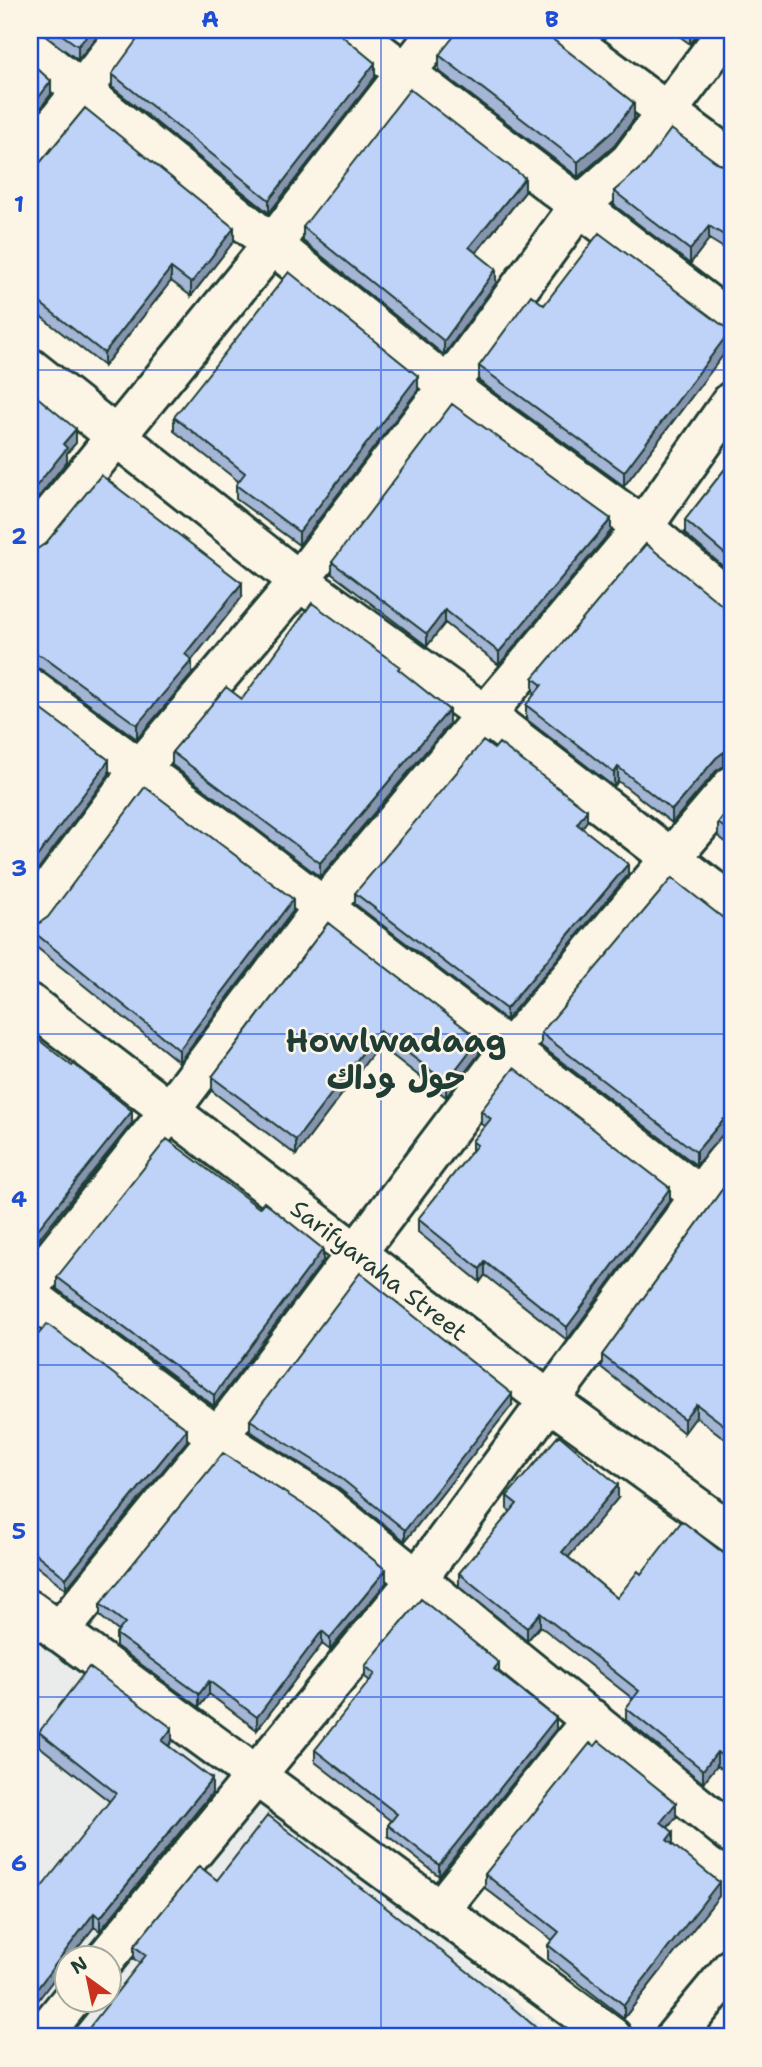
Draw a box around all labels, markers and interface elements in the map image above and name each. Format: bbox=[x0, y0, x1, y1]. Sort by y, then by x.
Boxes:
text: A bbox=[201, 4, 219, 34]
text: B bbox=[545, 4, 559, 34]
text: 1 bbox=[14, 189, 24, 219]
text: 2 bbox=[11, 521, 27, 551]
text: 3 bbox=[11, 853, 27, 883]
district label: Howlwadaag حول وداك bbox=[286, 1019, 506, 1099]
text: 4 bbox=[11, 1184, 27, 1214]
street label: Sarifyaraha Street bbox=[284, 1193, 474, 1348]
text: 5 bbox=[12, 1516, 26, 1546]
text: 6 bbox=[11, 1848, 27, 1878]
north arrow bbox=[52, 1944, 122, 2014]
text: N bbox=[66, 1951, 92, 1980]

